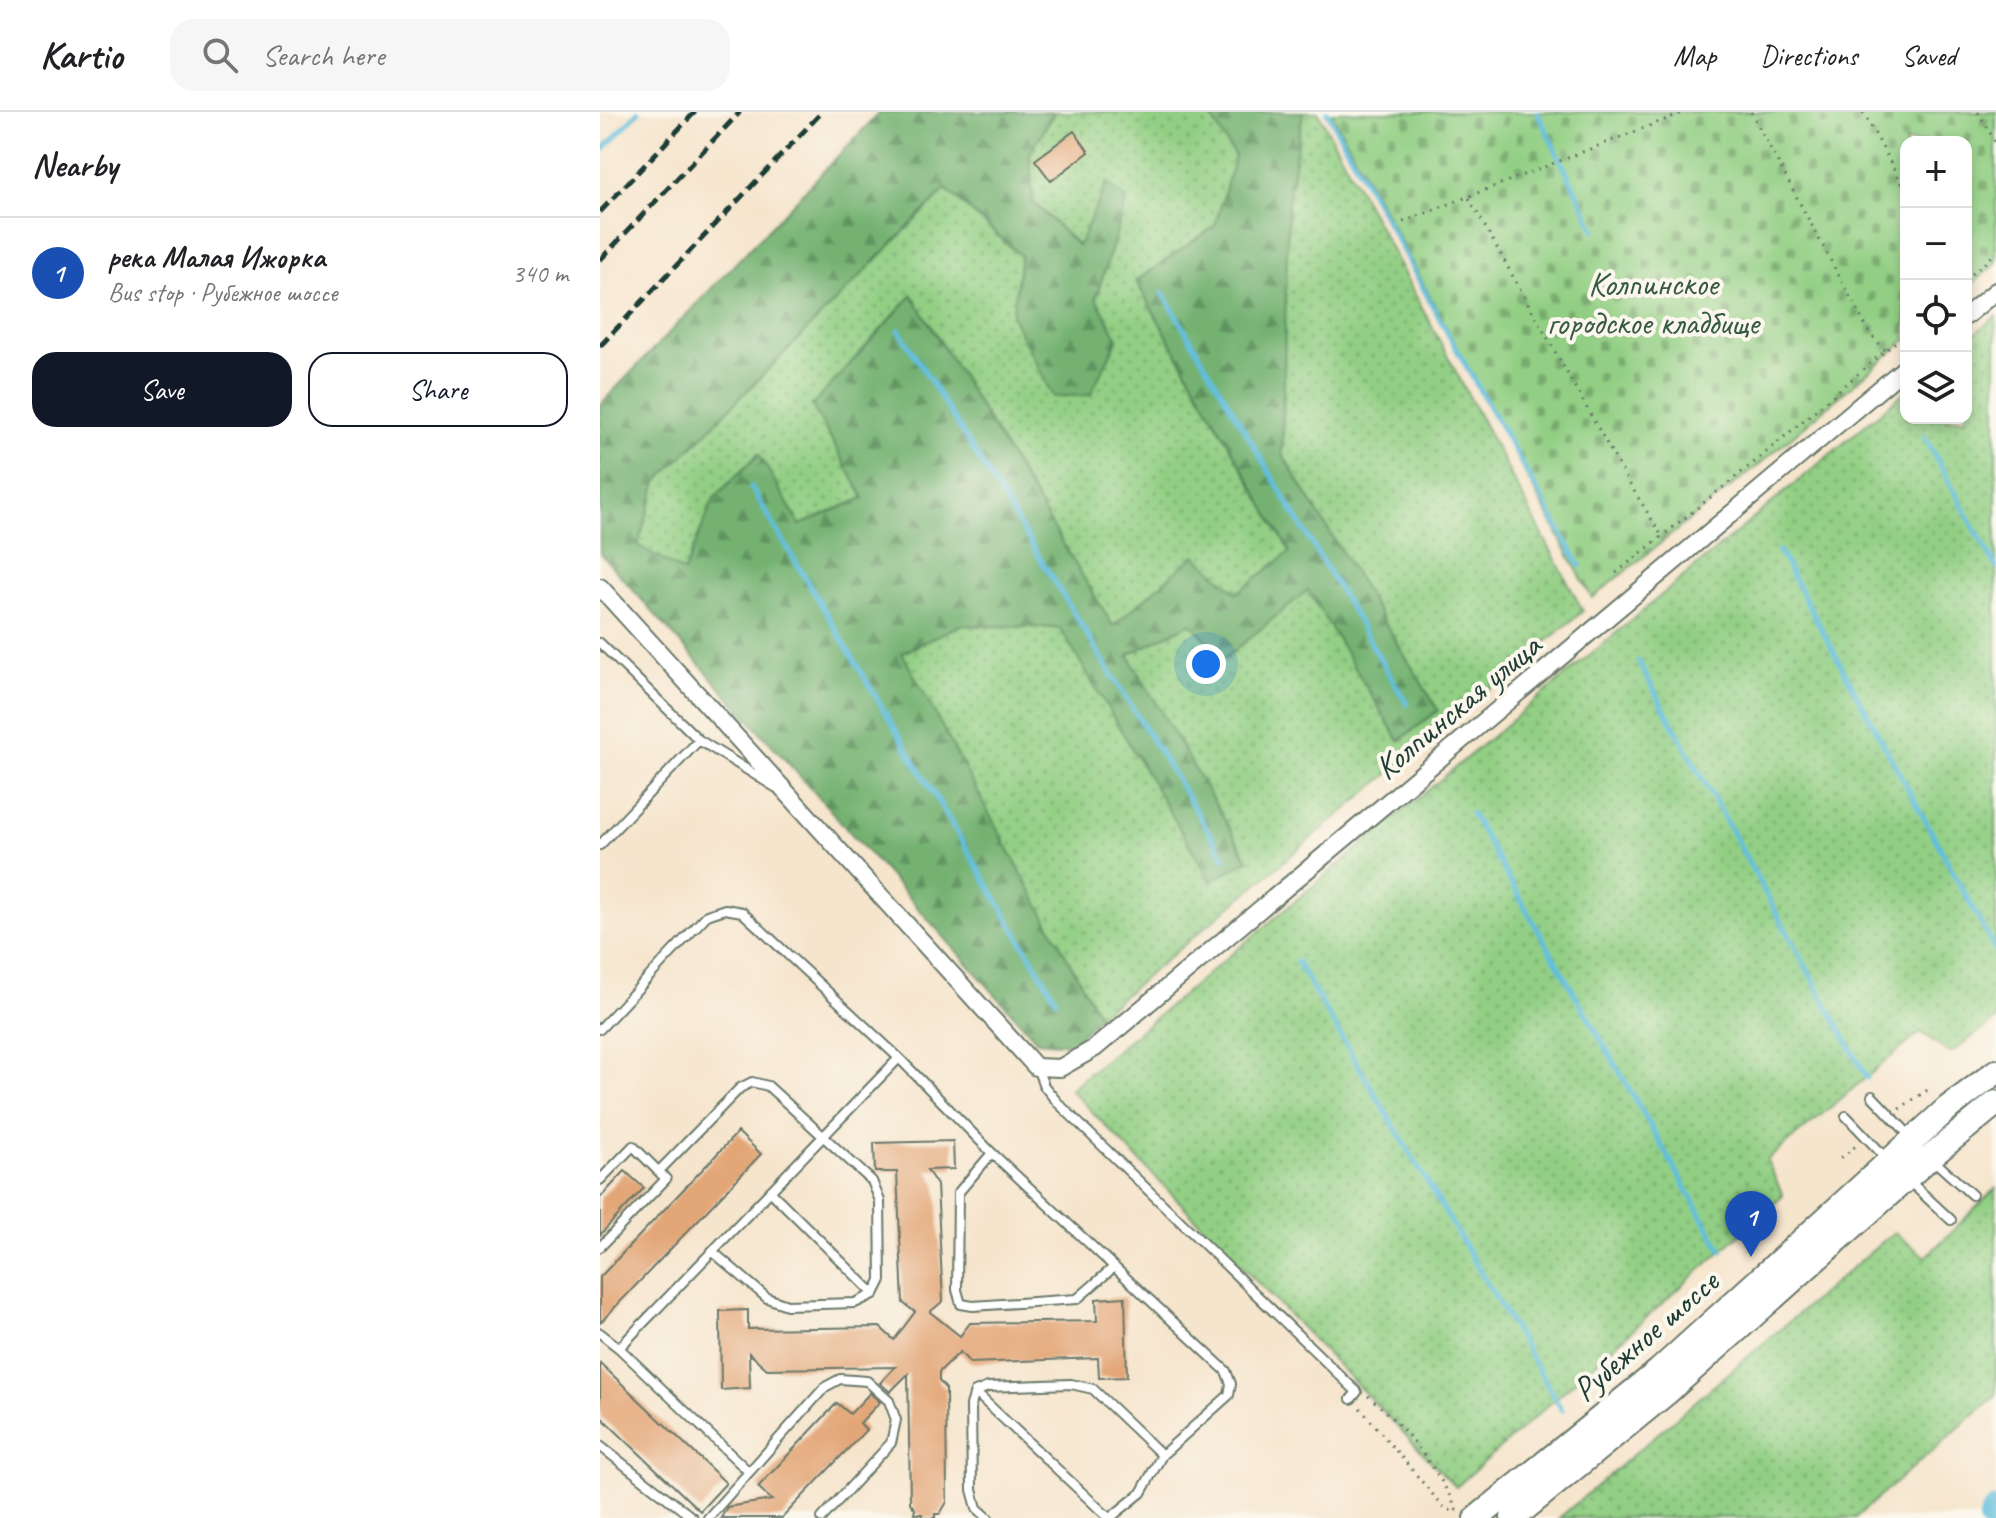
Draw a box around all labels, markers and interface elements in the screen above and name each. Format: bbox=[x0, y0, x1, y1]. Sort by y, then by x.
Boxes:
search box bbox=[170, 19, 730, 91]
text: Kartio bbox=[40, 32, 122, 79]
icon: search bbox=[198, 33, 242, 77]
text: Search here bbox=[262, 36, 384, 74]
text: Map bbox=[1673, 38, 1716, 73]
text: Directions bbox=[1760, 38, 1858, 73]
text: Saved bbox=[1902, 38, 1956, 73]
map controls bbox=[1900, 136, 1972, 424]
button: + bbox=[1900, 136, 1972, 208]
text: Nearby bbox=[32, 143, 118, 186]
button: − bbox=[1900, 208, 1972, 280]
text: река Малая Ижорка bbox=[108, 238, 325, 276]
text: 1 bbox=[52, 257, 64, 290]
text: 340 m bbox=[512, 257, 568, 290]
park label: Колпинское городское кладбище bbox=[1547, 262, 1762, 344]
text: Bus stop · Рубежное шоссе bbox=[108, 276, 338, 309]
button: locate bbox=[1900, 280, 1972, 352]
button: Save bbox=[32, 352, 292, 427]
button: Share bbox=[308, 352, 568, 427]
button: layers bbox=[1900, 352, 1972, 424]
street label: Колпинская улица bbox=[1365, 623, 1551, 789]
your location bbox=[1186, 644, 1226, 684]
pin: 1 bbox=[1725, 1191, 1777, 1257]
street label: Рубежное шоссе bbox=[1563, 1259, 1729, 1411]

